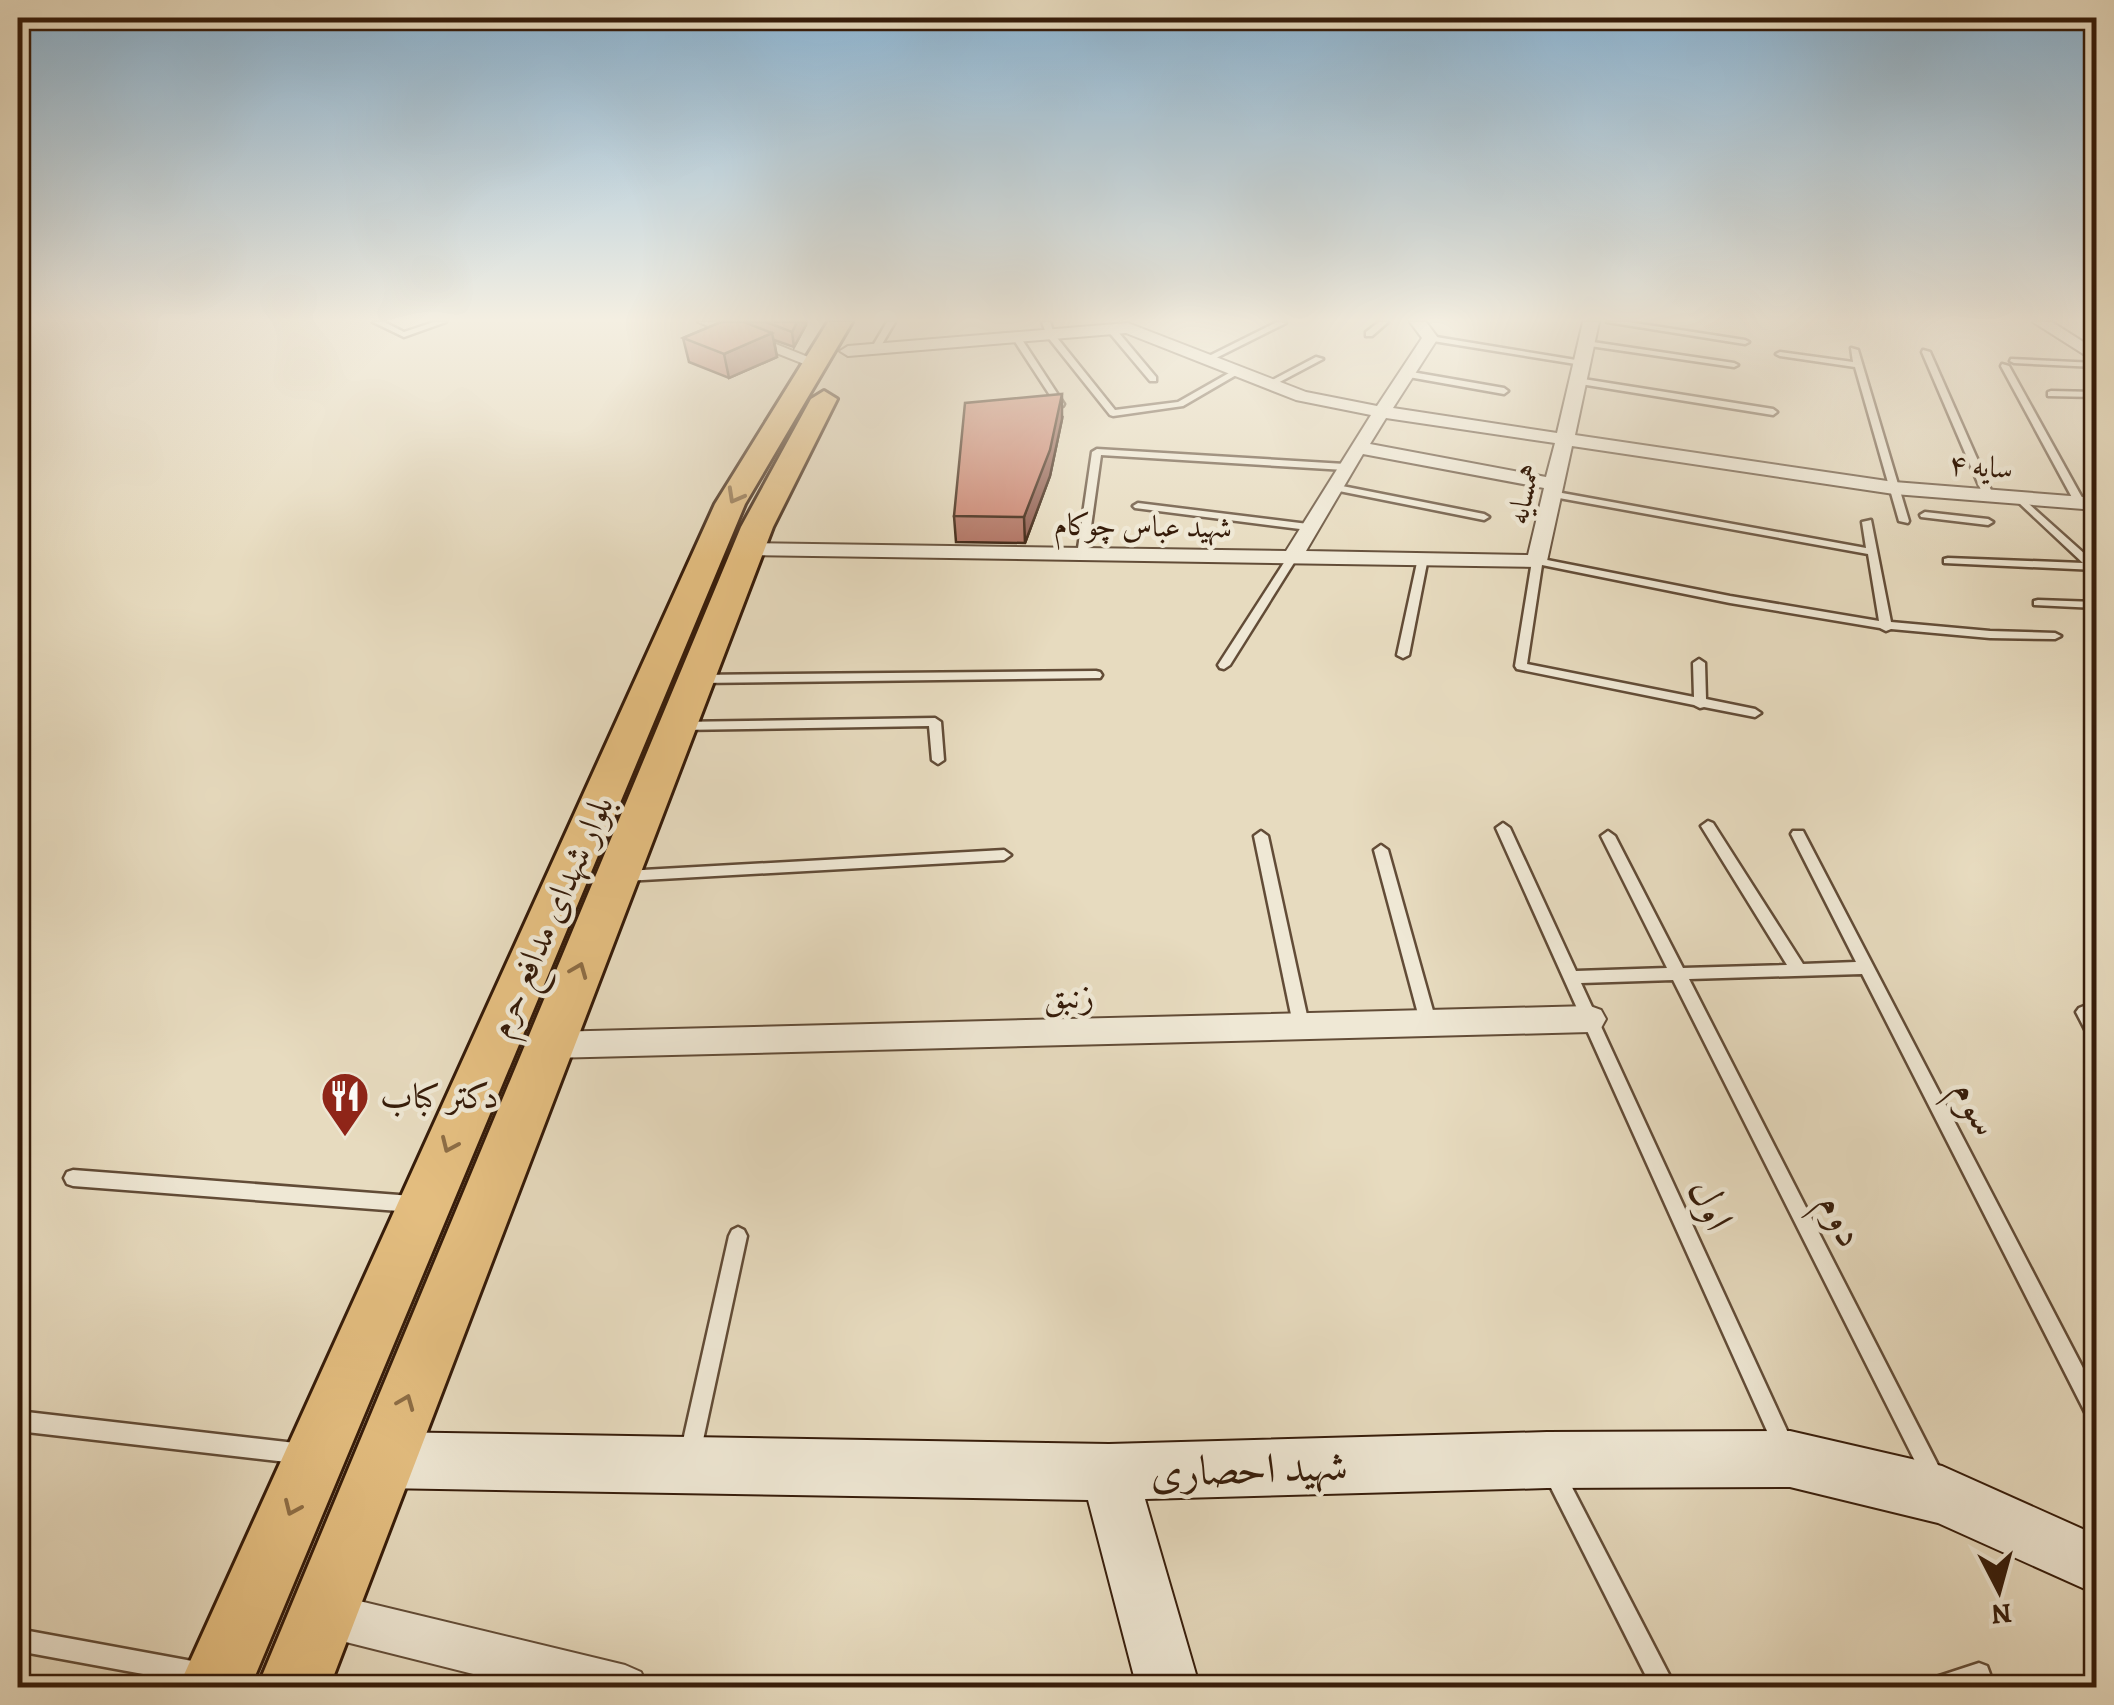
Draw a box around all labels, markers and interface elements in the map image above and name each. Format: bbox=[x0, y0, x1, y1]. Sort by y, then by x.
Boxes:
street label: سایه ۴ bbox=[1947, 443, 2015, 489]
street label: همسایه bbox=[1497, 460, 1549, 528]
one-way arrow bbox=[728, 485, 748, 503]
street label: شهید عباس چوکام bbox=[1053, 504, 1232, 554]
street label: بلوار شهدای مدافع حرم bbox=[475, 788, 631, 1047]
one-way arrow bbox=[568, 962, 588, 980]
street label: زنبق bbox=[1043, 972, 1095, 1020]
street label: سوم bbox=[1932, 1069, 2016, 1149]
restaurant icon: دکتر کباب bbox=[319, 1070, 371, 1138]
place label: دکتر کباب bbox=[380, 1072, 498, 1120]
one-way arrow bbox=[441, 1135, 461, 1153]
street label: اول bbox=[1675, 1169, 1748, 1239]
street label: دوم bbox=[1798, 1182, 1880, 1260]
one-way arrow bbox=[394, 1394, 414, 1412]
street label: شهید احصاری bbox=[1149, 1437, 1349, 1500]
one-way arrow bbox=[284, 1498, 304, 1516]
north arrow bbox=[1949, 1540, 2049, 1640]
text: N bbox=[1989, 1594, 2014, 1634]

